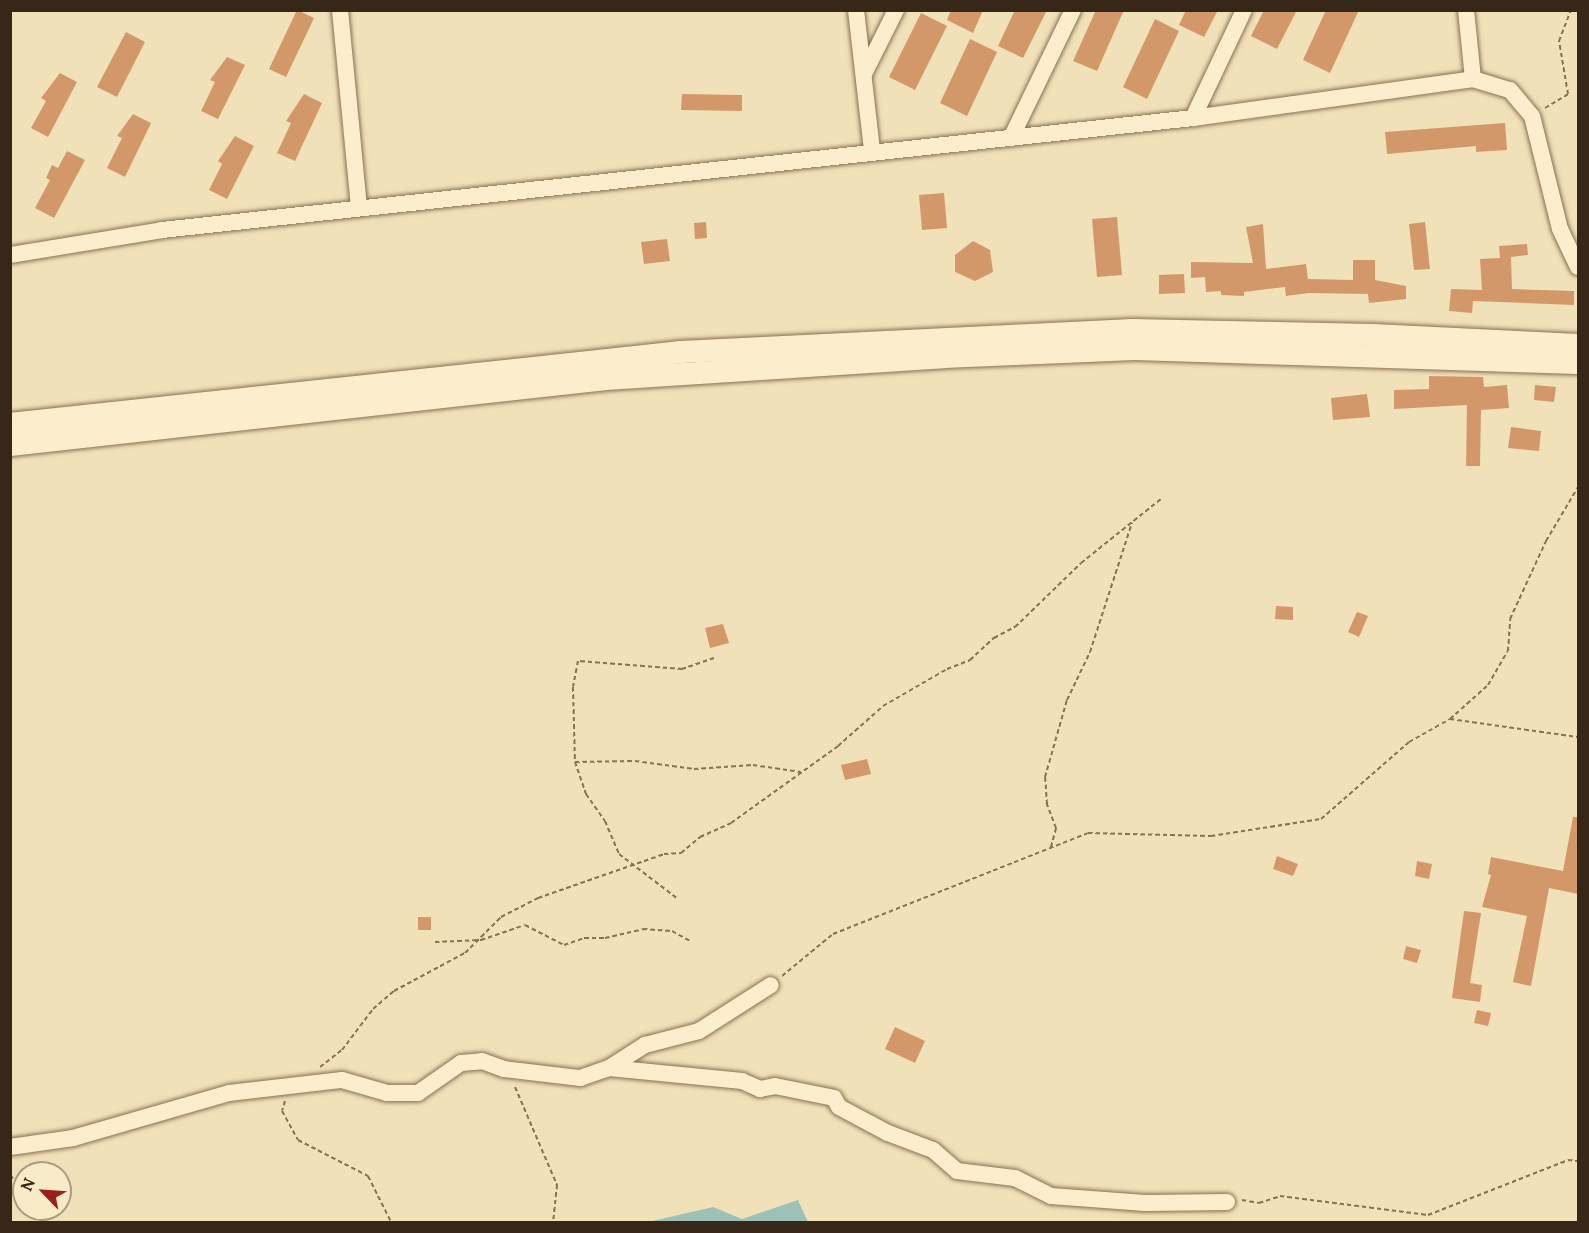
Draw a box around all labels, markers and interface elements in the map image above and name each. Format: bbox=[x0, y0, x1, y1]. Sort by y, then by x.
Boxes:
north arrow bbox=[12, 1161, 72, 1221]
text: N bbox=[16, 1174, 39, 1194]

